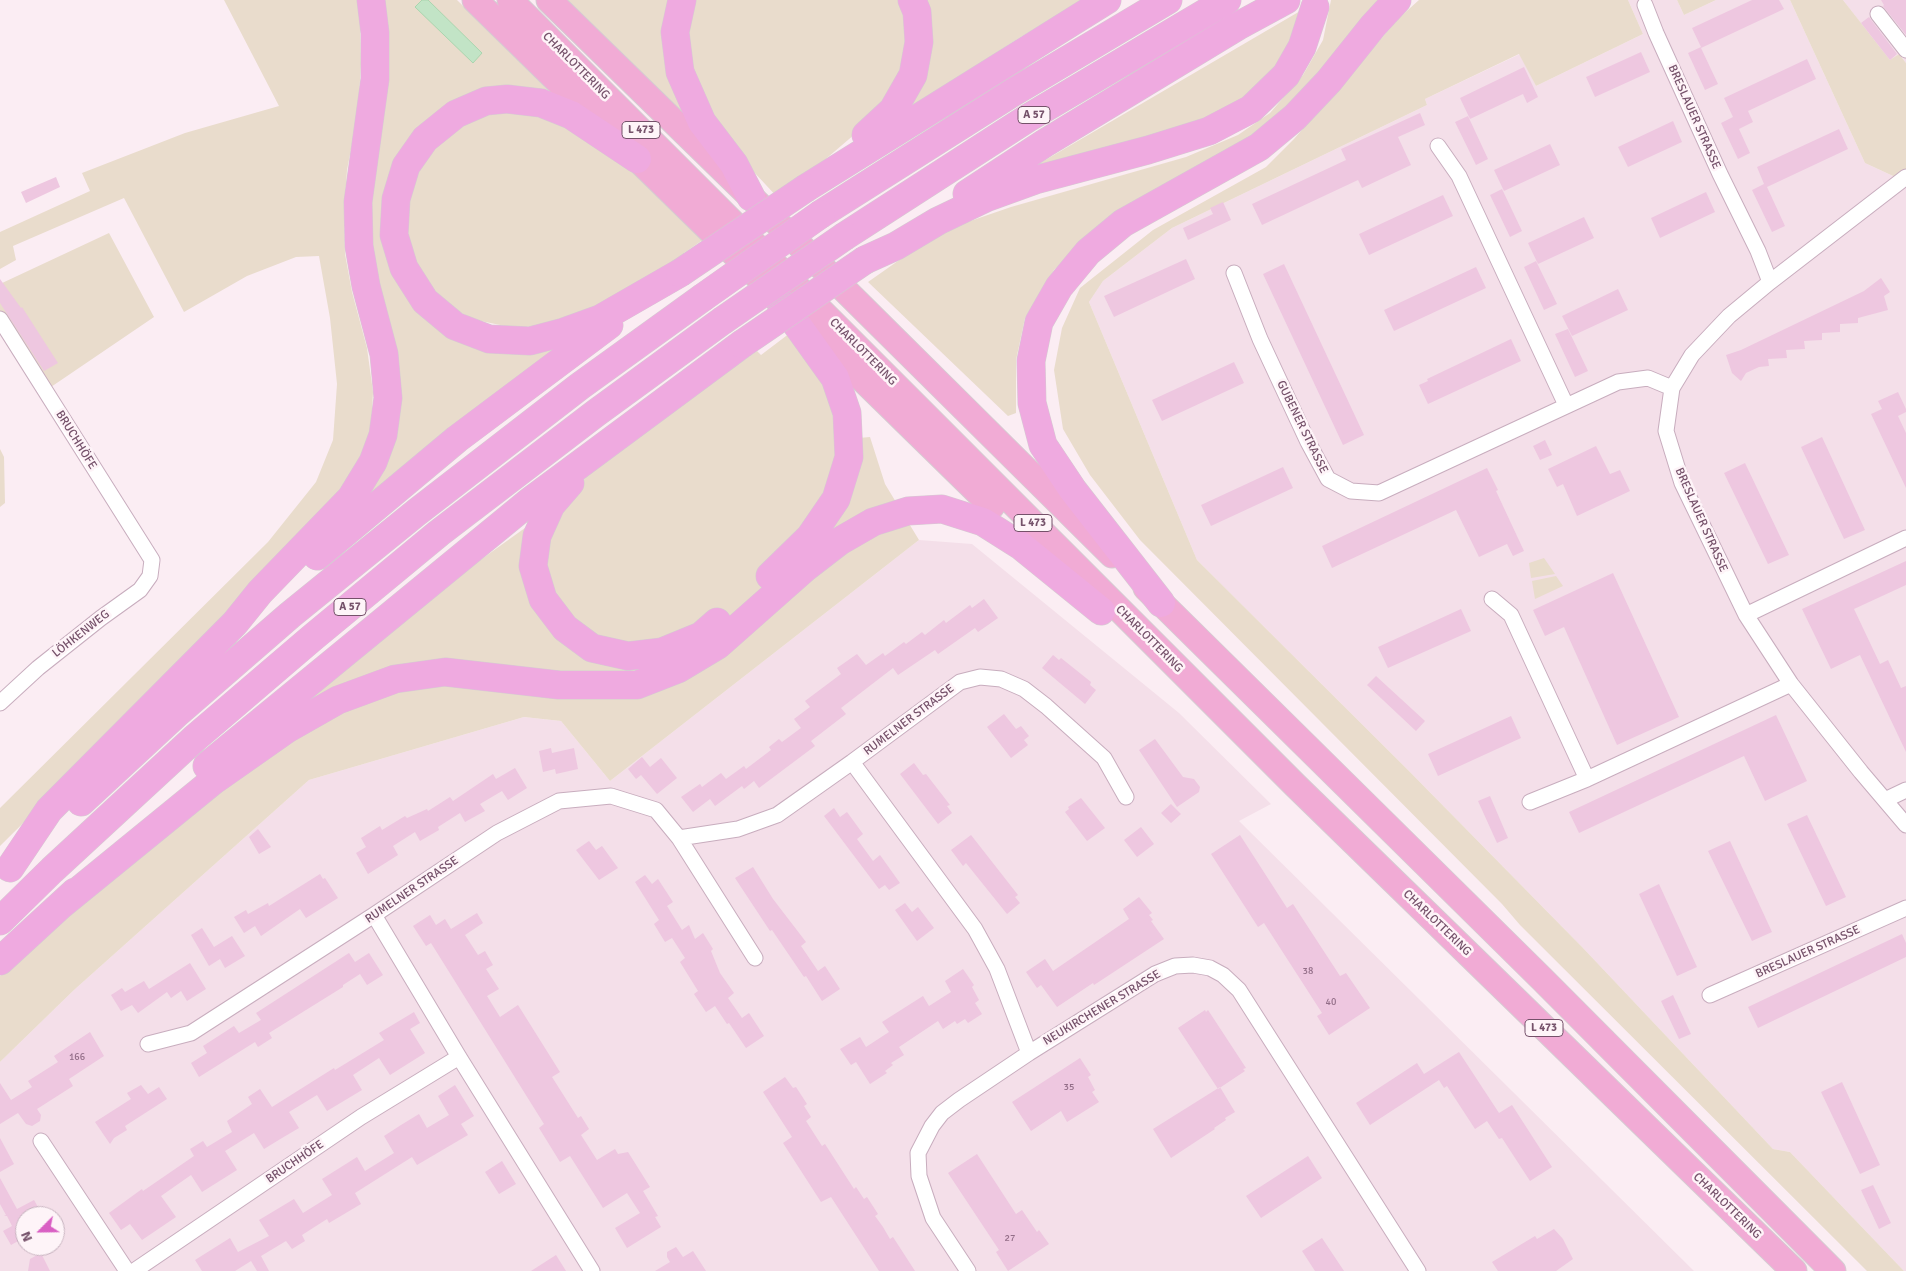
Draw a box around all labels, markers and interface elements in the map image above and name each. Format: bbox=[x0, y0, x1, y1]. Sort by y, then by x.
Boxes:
street label: CHARLOTTERING bbox=[539, 29, 613, 103]
street label: BRESLAUER STRASSE bbox=[1664, 63, 1724, 171]
road number: A 57 bbox=[1018, 106, 1050, 124]
road number: L 473 bbox=[622, 122, 660, 138]
street label: CHARLOTTERING bbox=[826, 315, 900, 389]
street label: GUBENER STRASSE bbox=[1273, 378, 1331, 476]
street label: BRUCHHÖFE bbox=[52, 408, 100, 472]
street label: BRESLAUER STRASSE bbox=[1671, 466, 1731, 574]
road number: L 473 bbox=[1014, 514, 1052, 532]
road number: A 57 bbox=[334, 598, 366, 616]
street label: CHARLOTTERING bbox=[1112, 602, 1186, 676]
street label: LÖHKENWEG bbox=[50, 607, 112, 661]
street label: RUMELNER STRASSE bbox=[861, 681, 957, 759]
street label: RUMELNER STRASSE bbox=[363, 853, 461, 927]
street label: CHARLOTTERING bbox=[1400, 887, 1474, 959]
street label: BRESLAUER STRASSE bbox=[1754, 922, 1862, 982]
house number: 38 bbox=[1303, 965, 1313, 977]
street label: NEUKIRCHENER STRASSE bbox=[1041, 967, 1163, 1049]
house number: 40 bbox=[1326, 996, 1336, 1008]
road number: L 473 bbox=[1525, 1020, 1563, 1036]
house number: 166 bbox=[69, 1051, 85, 1063]
house number: 35 bbox=[1064, 1081, 1074, 1093]
street label: BRUCHHÖFE bbox=[263, 1137, 327, 1187]
street label: CHARLOTTERING bbox=[1690, 1170, 1764, 1242]
north arrow bbox=[15, 1206, 65, 1256]
text: N bbox=[17, 1229, 36, 1244]
house number: 27 bbox=[1005, 1232, 1015, 1244]

